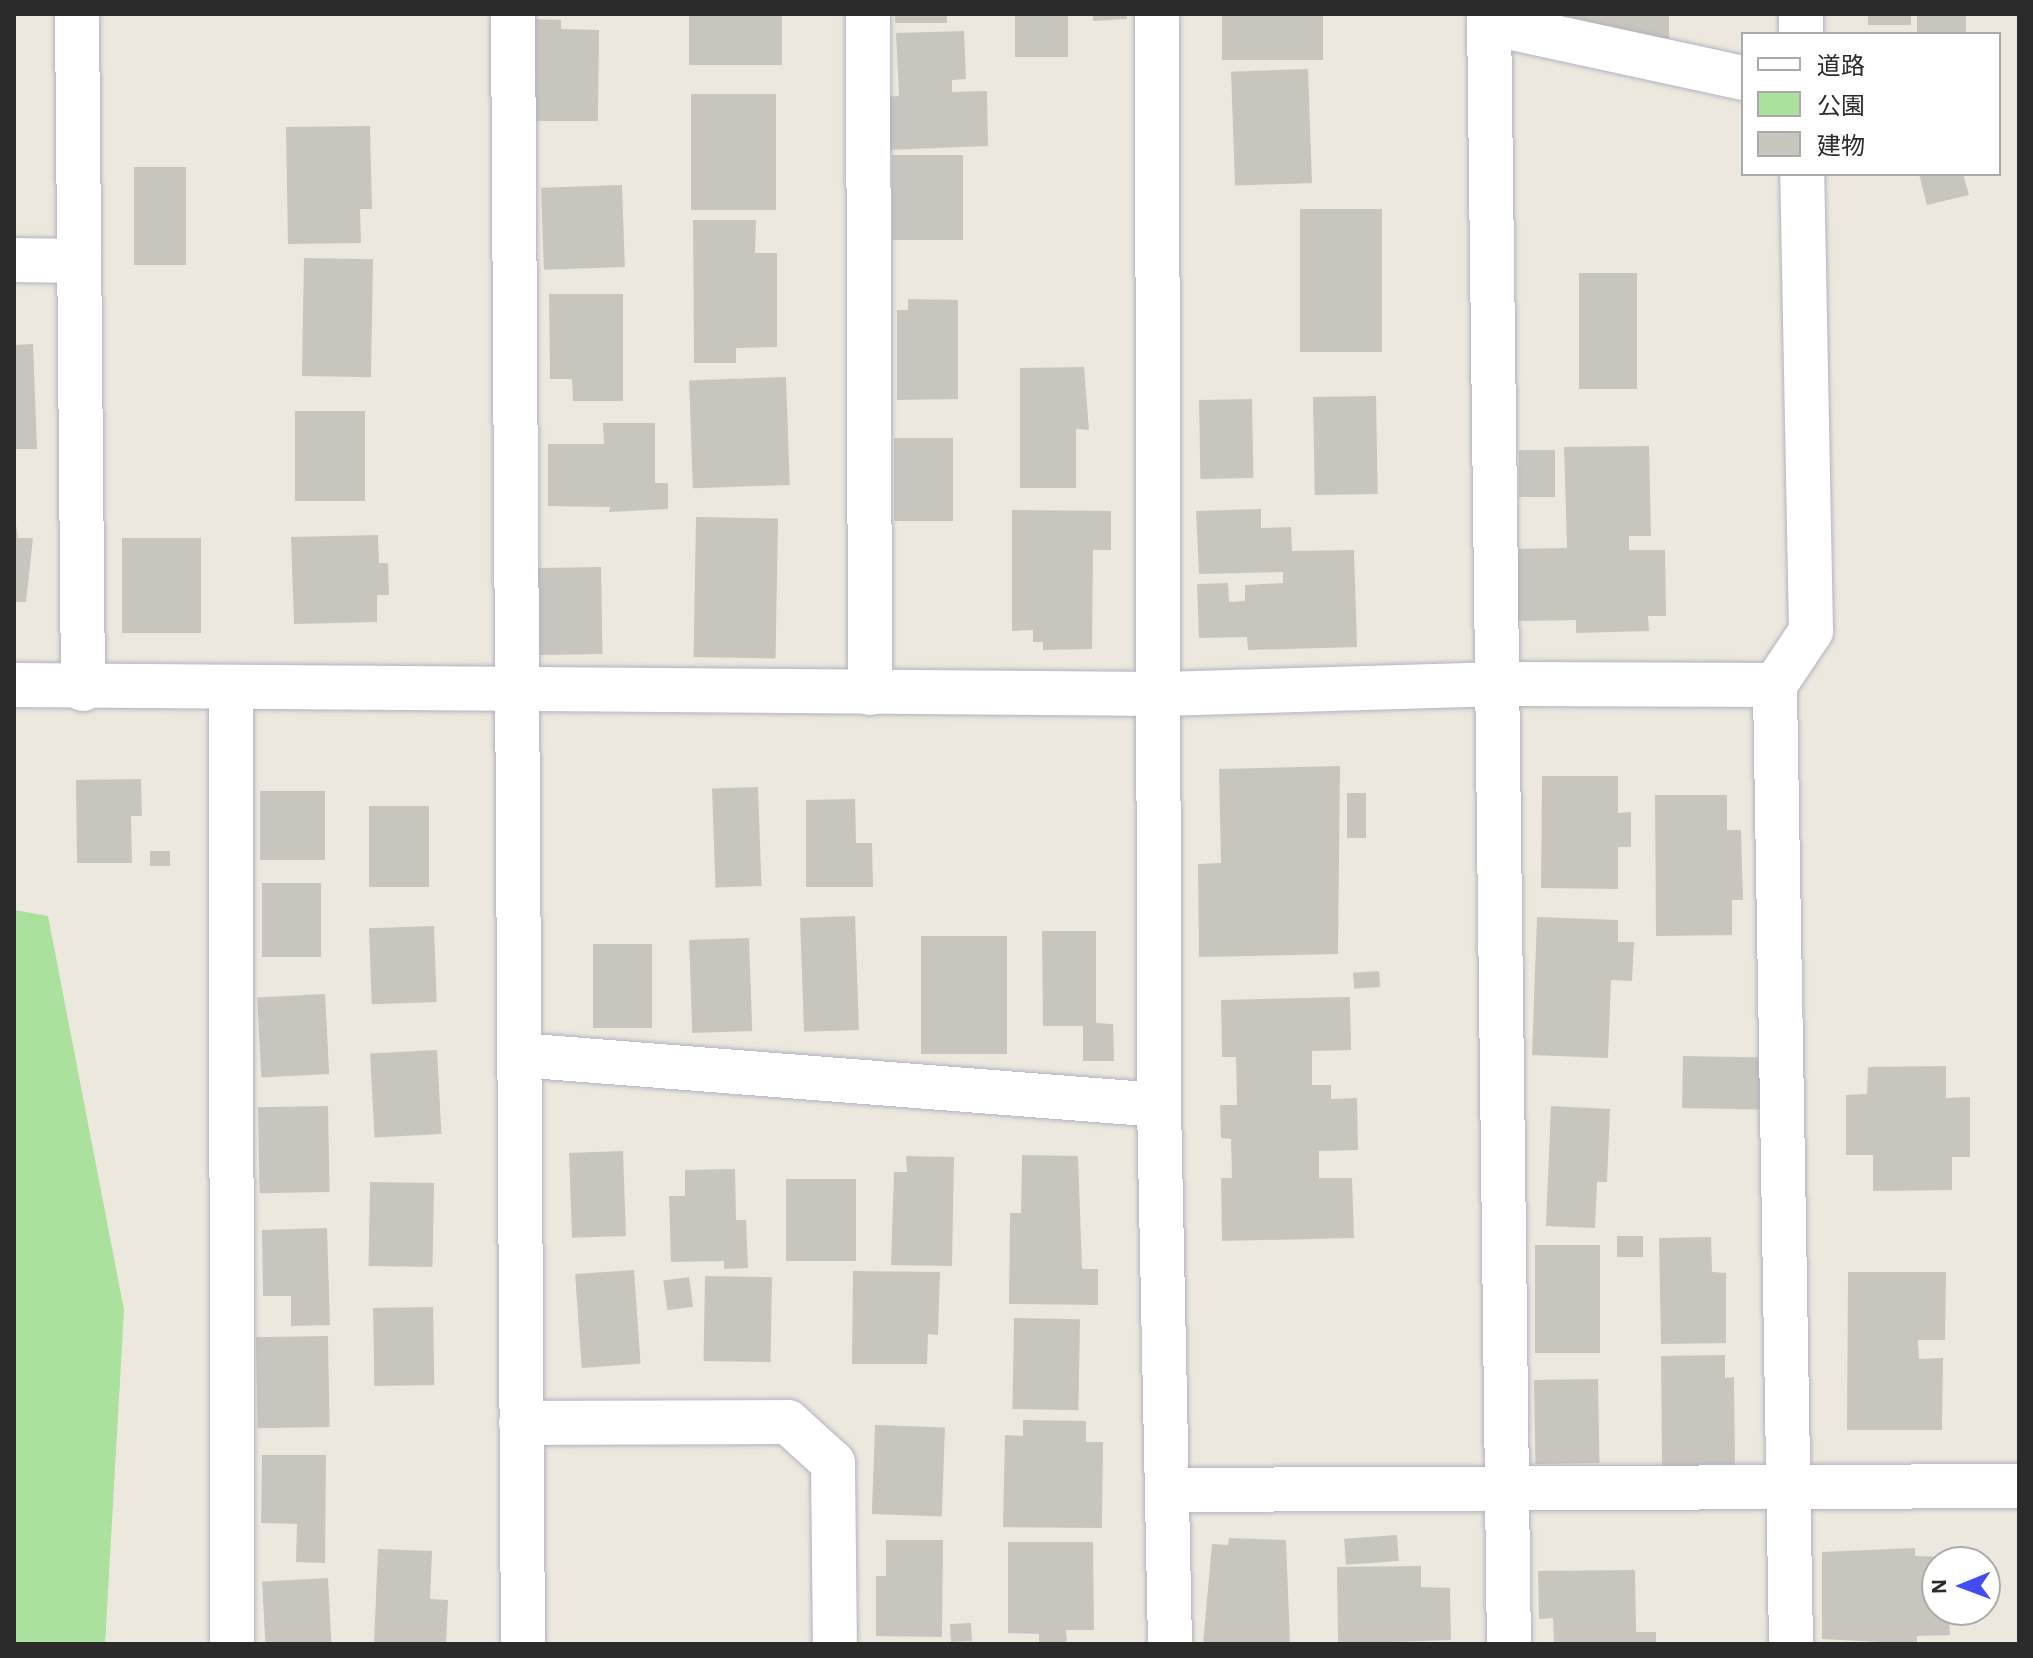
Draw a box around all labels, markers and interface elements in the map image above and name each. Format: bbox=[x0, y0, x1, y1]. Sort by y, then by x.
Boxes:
legend bbox=[1741, 32, 2001, 176]
text: 道路 bbox=[1817, 55, 1865, 79]
text: 公園 bbox=[1817, 95, 1865, 119]
text: 建物 bbox=[1817, 135, 1865, 159]
north arrow bbox=[1921, 1546, 2001, 1626]
text: N bbox=[1928, 1579, 1950, 1594]

